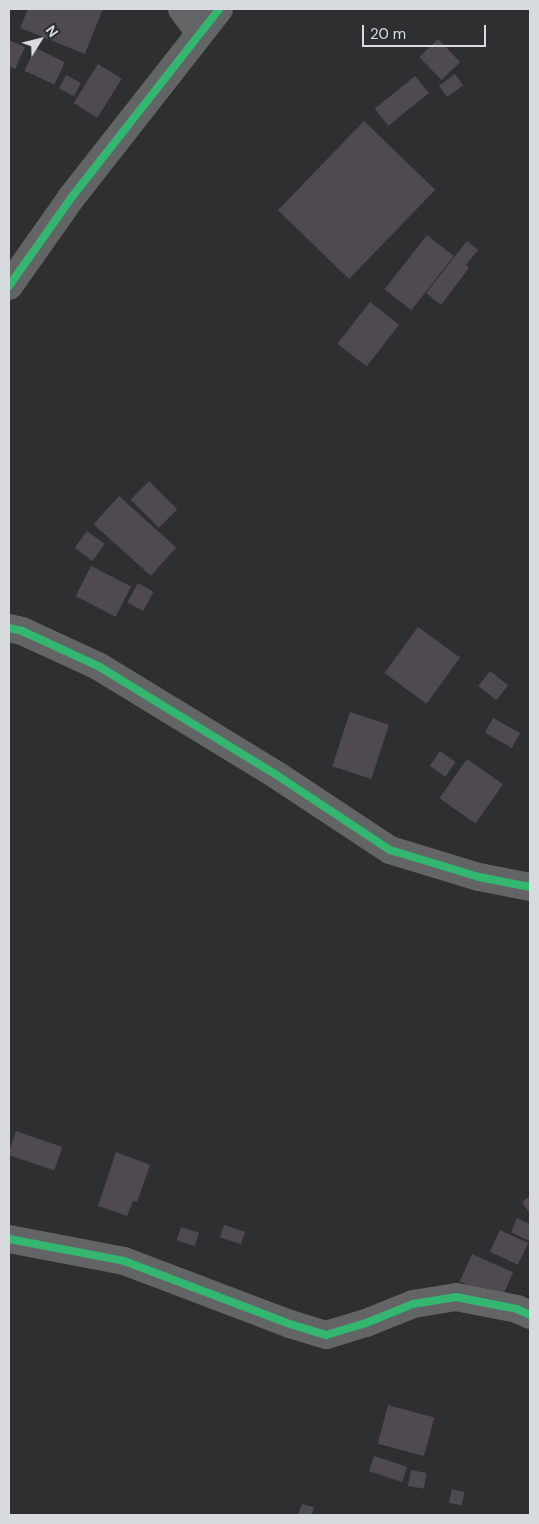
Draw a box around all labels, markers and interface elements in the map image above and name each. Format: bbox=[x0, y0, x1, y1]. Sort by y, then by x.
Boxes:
north arrow bbox=[15, 15, 65, 65]
scale bar bbox=[364, 15, 488, 47]
text: N bbox=[42, 22, 62, 41]
text: 20 m bbox=[370, 24, 406, 44]

